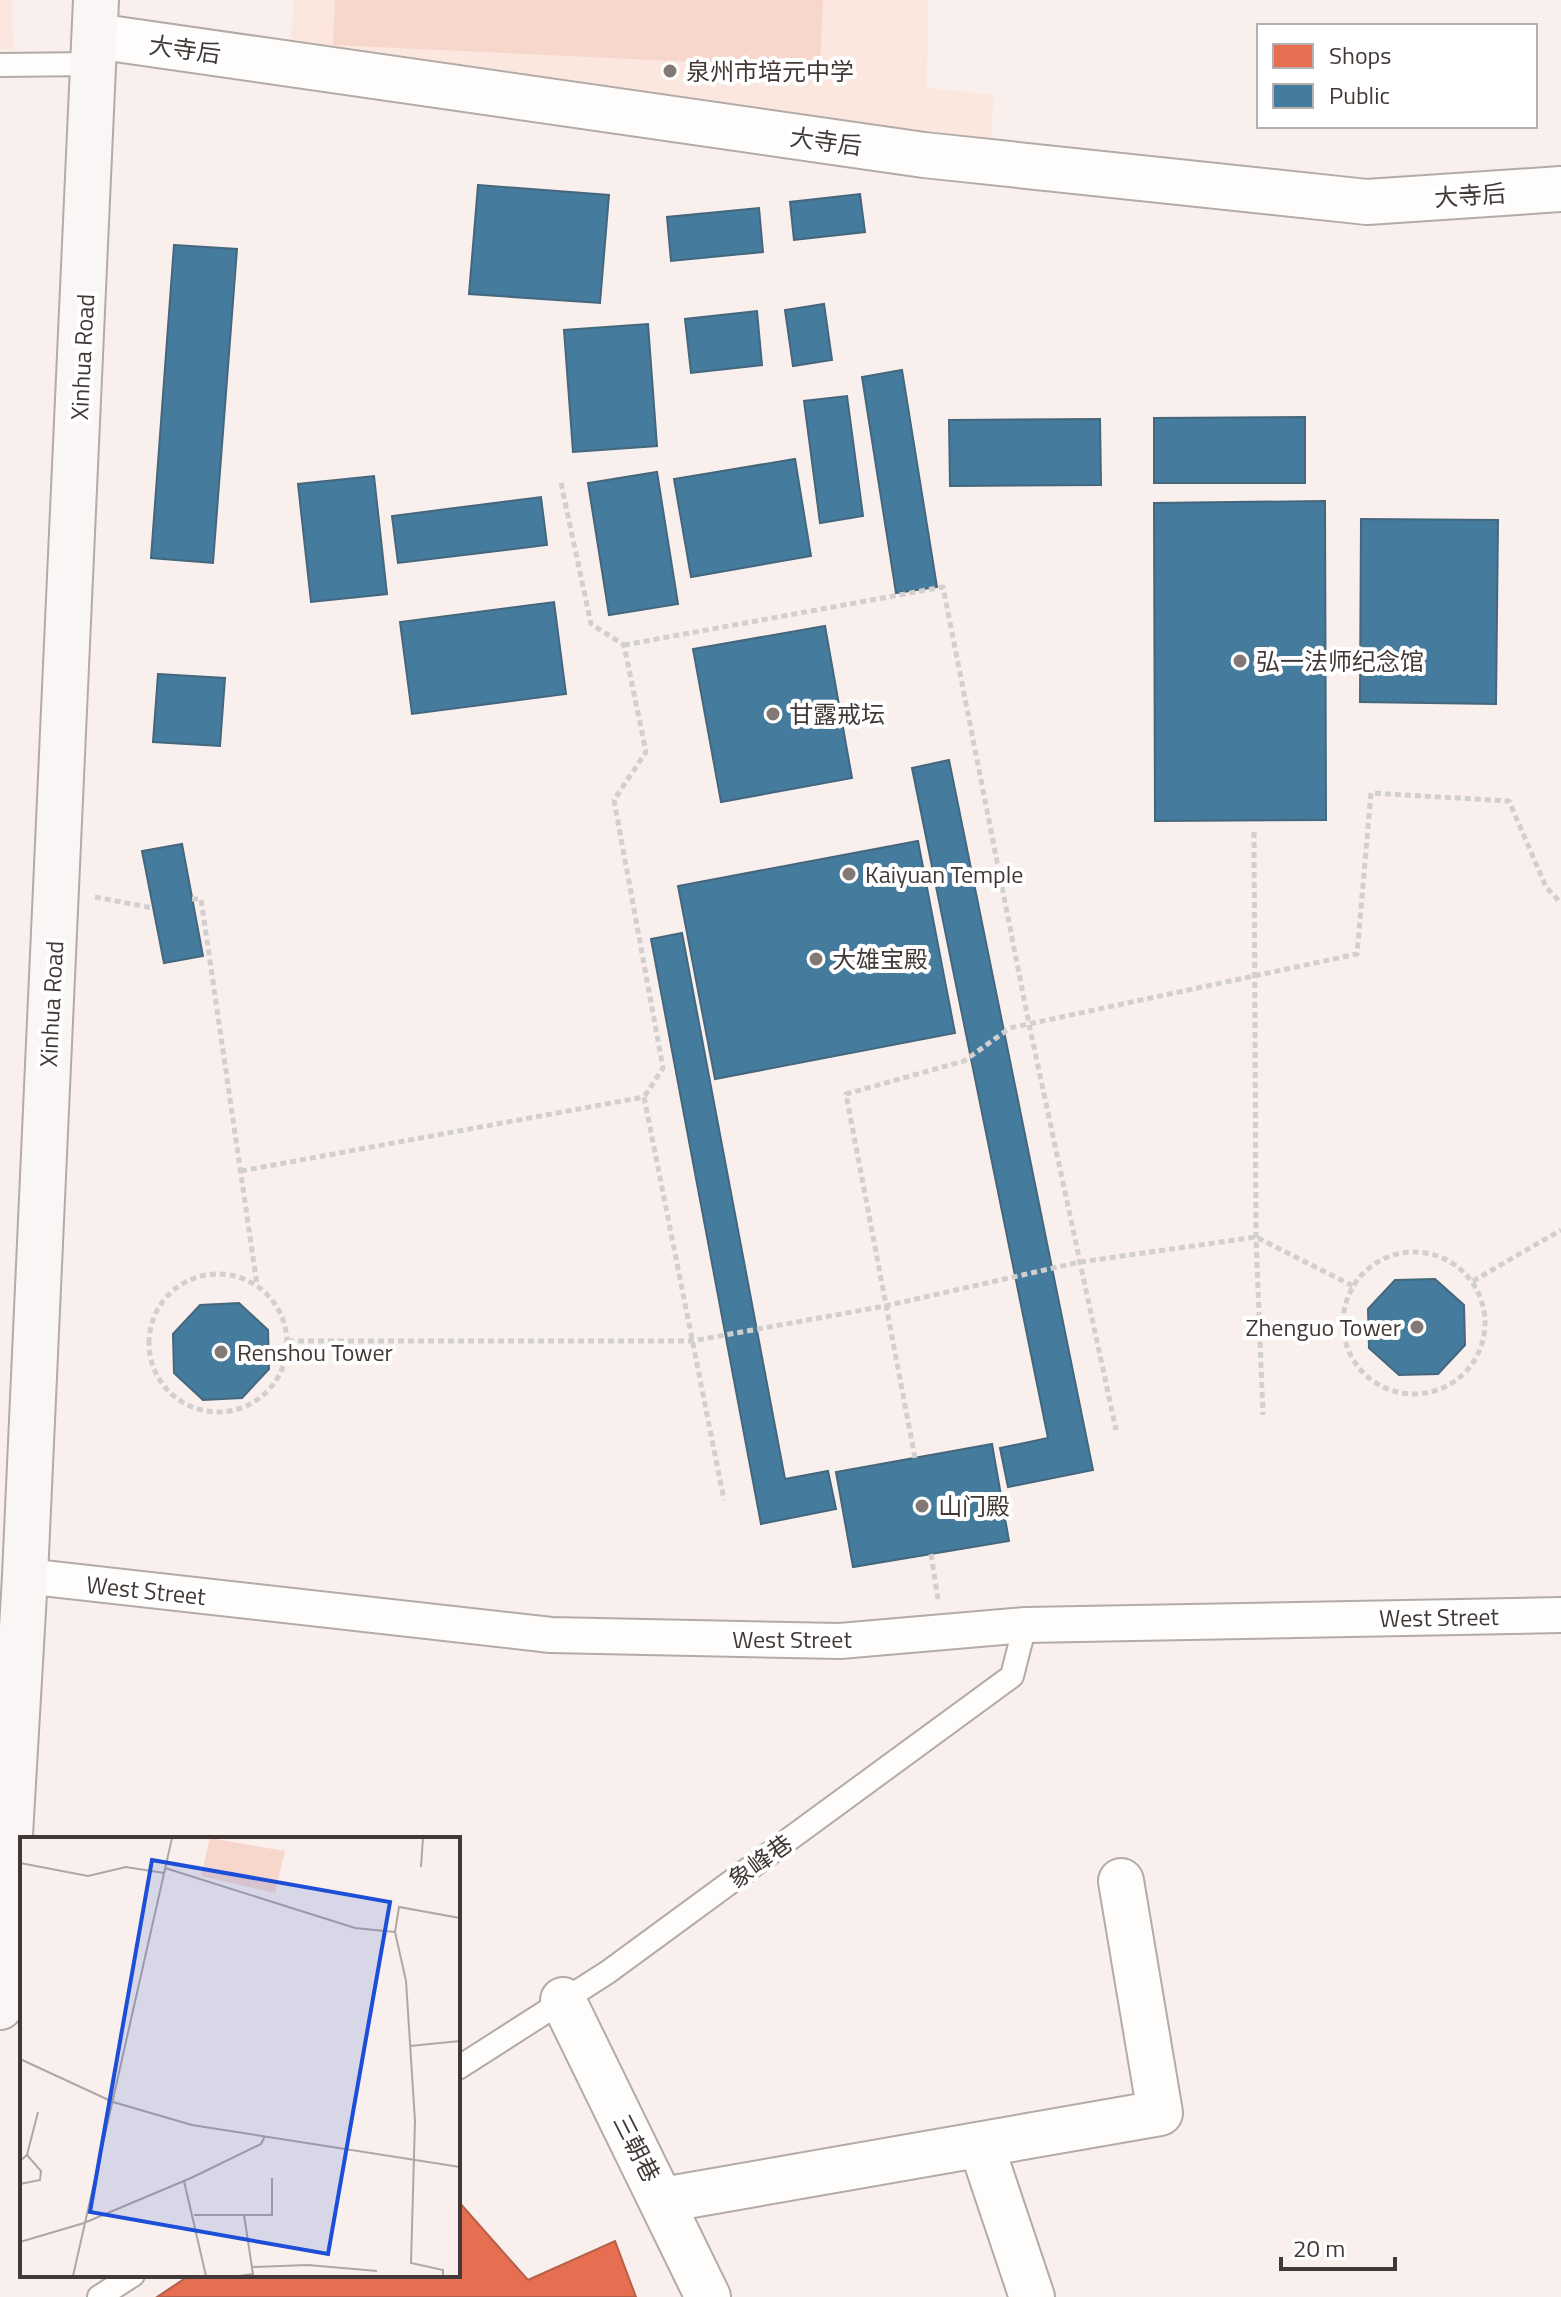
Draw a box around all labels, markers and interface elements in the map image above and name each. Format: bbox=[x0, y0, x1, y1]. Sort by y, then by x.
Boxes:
legend bbox=[1257, 24, 1537, 128]
street label: 大寺后 bbox=[147, 26, 223, 72]
text: Shops bbox=[1329, 37, 1391, 73]
place label: 泉州市培元中学 bbox=[686, 53, 854, 89]
marker: 泉州市培元中学 bbox=[661, 62, 679, 80]
text: Public bbox=[1329, 77, 1390, 113]
street label: 大寺后 bbox=[788, 118, 864, 164]
street label: 大寺后 bbox=[1433, 175, 1507, 215]
street label: Xinhua Road bbox=[61, 293, 103, 421]
place label: 弘一法师纪念馆 bbox=[1256, 643, 1424, 679]
marker: 弘一法师纪念馆 bbox=[1231, 652, 1249, 670]
place label: 甘露戒坛 bbox=[789, 696, 885, 732]
marker: 甘露戒坛 bbox=[764, 705, 782, 723]
place label: Kaiyuan Temple bbox=[865, 856, 1023, 892]
marker: Kaiyuan Temple bbox=[840, 865, 858, 883]
street label: Xinhua Road bbox=[30, 940, 72, 1068]
place label: 大雄宝殿 bbox=[832, 941, 928, 977]
marker: 大雄宝殿 bbox=[807, 950, 825, 968]
place label: Zhenguo Tower bbox=[1246, 1309, 1401, 1345]
marker: Zhenguo Tower bbox=[1408, 1318, 1426, 1336]
place label: Renshou Tower bbox=[237, 1334, 393, 1370]
marker: Renshou Tower bbox=[212, 1343, 230, 1361]
place label: 山门殿 bbox=[938, 1488, 1010, 1524]
marker: 山门殿 bbox=[913, 1497, 931, 1515]
street label: West Street bbox=[85, 1566, 208, 1614]
street label: West Street bbox=[1379, 1598, 1500, 1636]
street label: West Street bbox=[732, 1621, 852, 1657]
street label: 象峰巷 bbox=[720, 1825, 800, 1897]
inset map bbox=[20, 1837, 460, 2277]
street label: 三朝巷 bbox=[605, 2108, 669, 2188]
scale bar bbox=[1281, 2221, 1395, 2271]
text: 20 m bbox=[1293, 2230, 1345, 2266]

